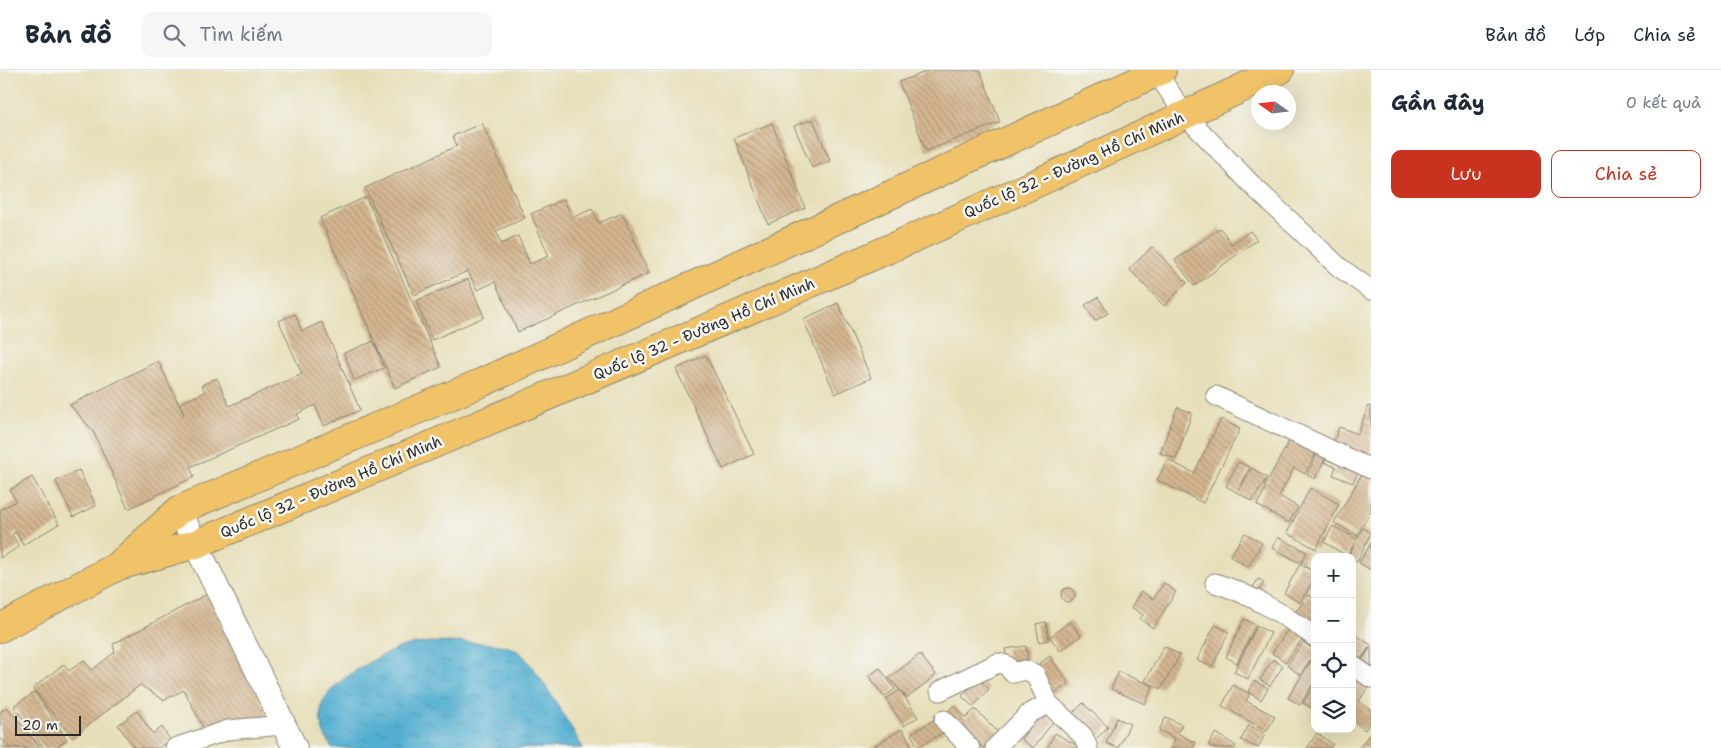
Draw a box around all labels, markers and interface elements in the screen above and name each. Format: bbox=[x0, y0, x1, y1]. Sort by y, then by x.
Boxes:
search box bbox=[142, 12, 492, 57]
text: Bản đồ bbox=[25, 19, 112, 51]
icon: search bbox=[160, 21, 188, 49]
text: Tìm kiếm bbox=[200, 22, 283, 47]
text: Bản đồ bbox=[1485, 23, 1546, 47]
text: Lớp bbox=[1574, 23, 1605, 47]
text: Chia sẻ bbox=[1633, 23, 1696, 47]
north arrow bbox=[1251, 85, 1296, 130]
text: Gần đây bbox=[1391, 89, 1485, 117]
text: 0 kết quả bbox=[1626, 92, 1701, 113]
street label: Quốc lộ 32 - Đường Hồ Chí Minh bbox=[961, 107, 1187, 223]
button: Lưu bbox=[1391, 150, 1541, 198]
button: Chia sẻ bbox=[1551, 150, 1701, 198]
street label: Quốc lộ 32 - Đường Hồ Chí Minh bbox=[590, 273, 818, 385]
street label: Quốc lộ 32 - Đường Hồ Chí Minh bbox=[217, 431, 445, 543]
map controls bbox=[1311, 553, 1356, 733]
button: + bbox=[1311, 553, 1356, 598]
button: − bbox=[1311, 598, 1356, 643]
button: locate bbox=[1311, 643, 1356, 688]
button: layers bbox=[1311, 688, 1356, 733]
scale bar bbox=[15, 713, 81, 736]
text: 20 m bbox=[22, 716, 58, 734]

